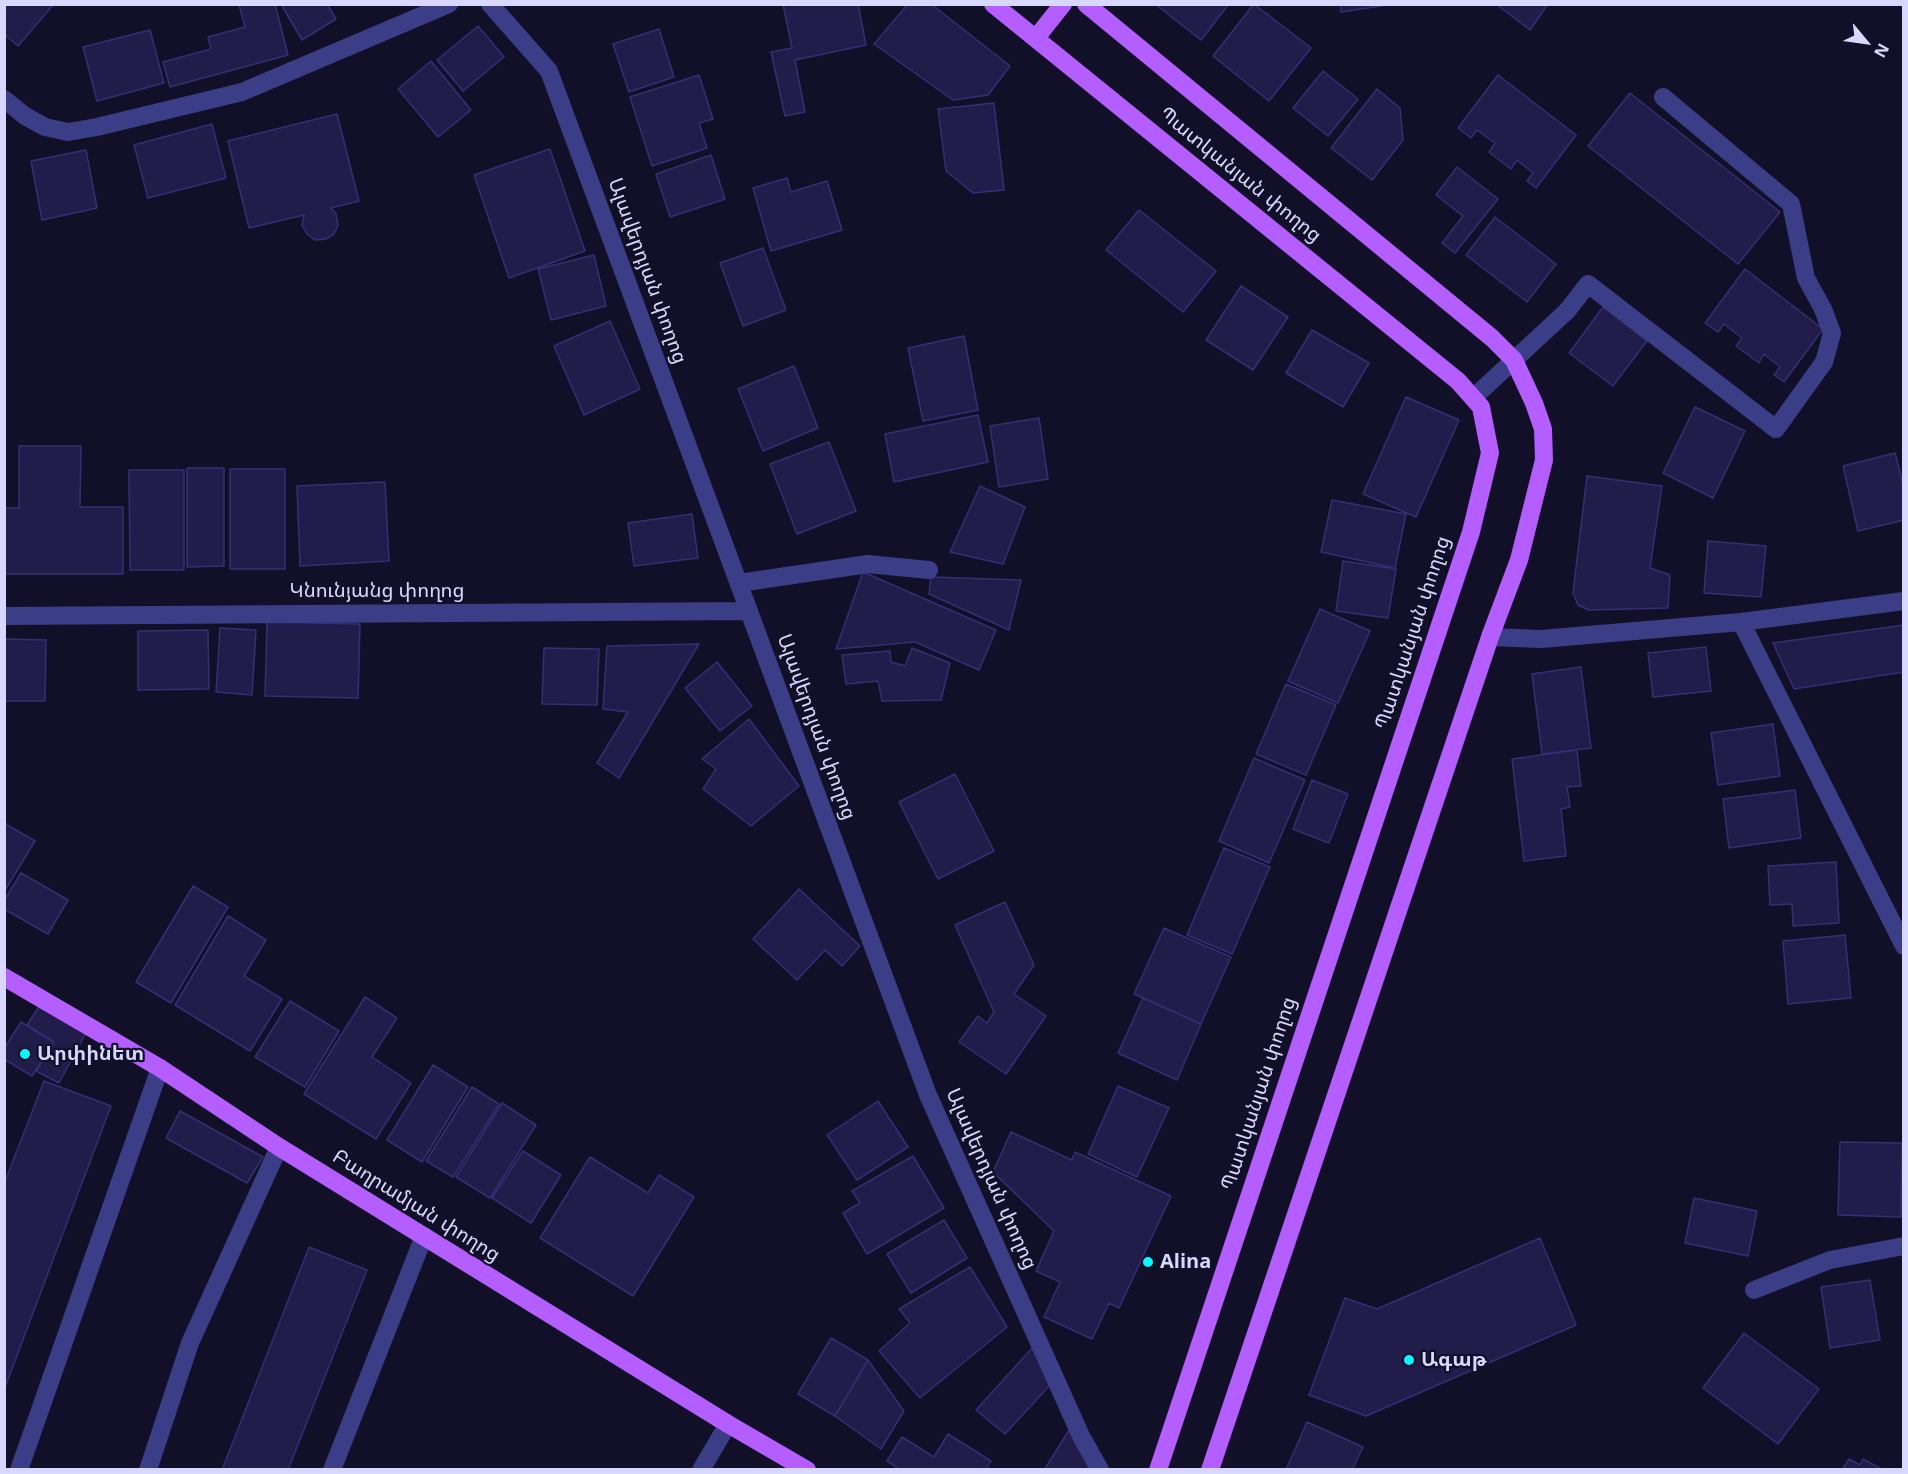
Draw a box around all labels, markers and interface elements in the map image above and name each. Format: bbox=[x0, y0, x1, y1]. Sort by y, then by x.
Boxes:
north arrow bbox=[1836, 12, 1896, 72]
text: N bbox=[1869, 40, 1895, 62]
street label: Պատկանյան փողոց bbox=[1154, 102, 1326, 248]
street label: Ալավերդյան փողոց bbox=[602, 175, 692, 367]
street label: Պատկանյան փողոց bbox=[1370, 533, 1456, 733]
street label: Կնունյանց փողոց bbox=[289, 579, 465, 603]
street label: Ալավերդյան փողոց bbox=[771, 631, 861, 823]
street label: Պատկանյան փողոց bbox=[1216, 994, 1302, 1194]
place label: Արփինետ bbox=[37, 1042, 144, 1066]
marker: Արփինետ bbox=[18, 1047, 32, 1061]
street label: Ալավերդյան փողոց bbox=[940, 1085, 1042, 1273]
street label: Բաղրամյան փողոց bbox=[328, 1145, 504, 1267]
place label: Alina bbox=[1160, 1250, 1211, 1274]
marker: Alina bbox=[1141, 1255, 1155, 1269]
place label: Ագաթ bbox=[1421, 1348, 1487, 1372]
marker: Ագաթ bbox=[1402, 1353, 1416, 1367]

